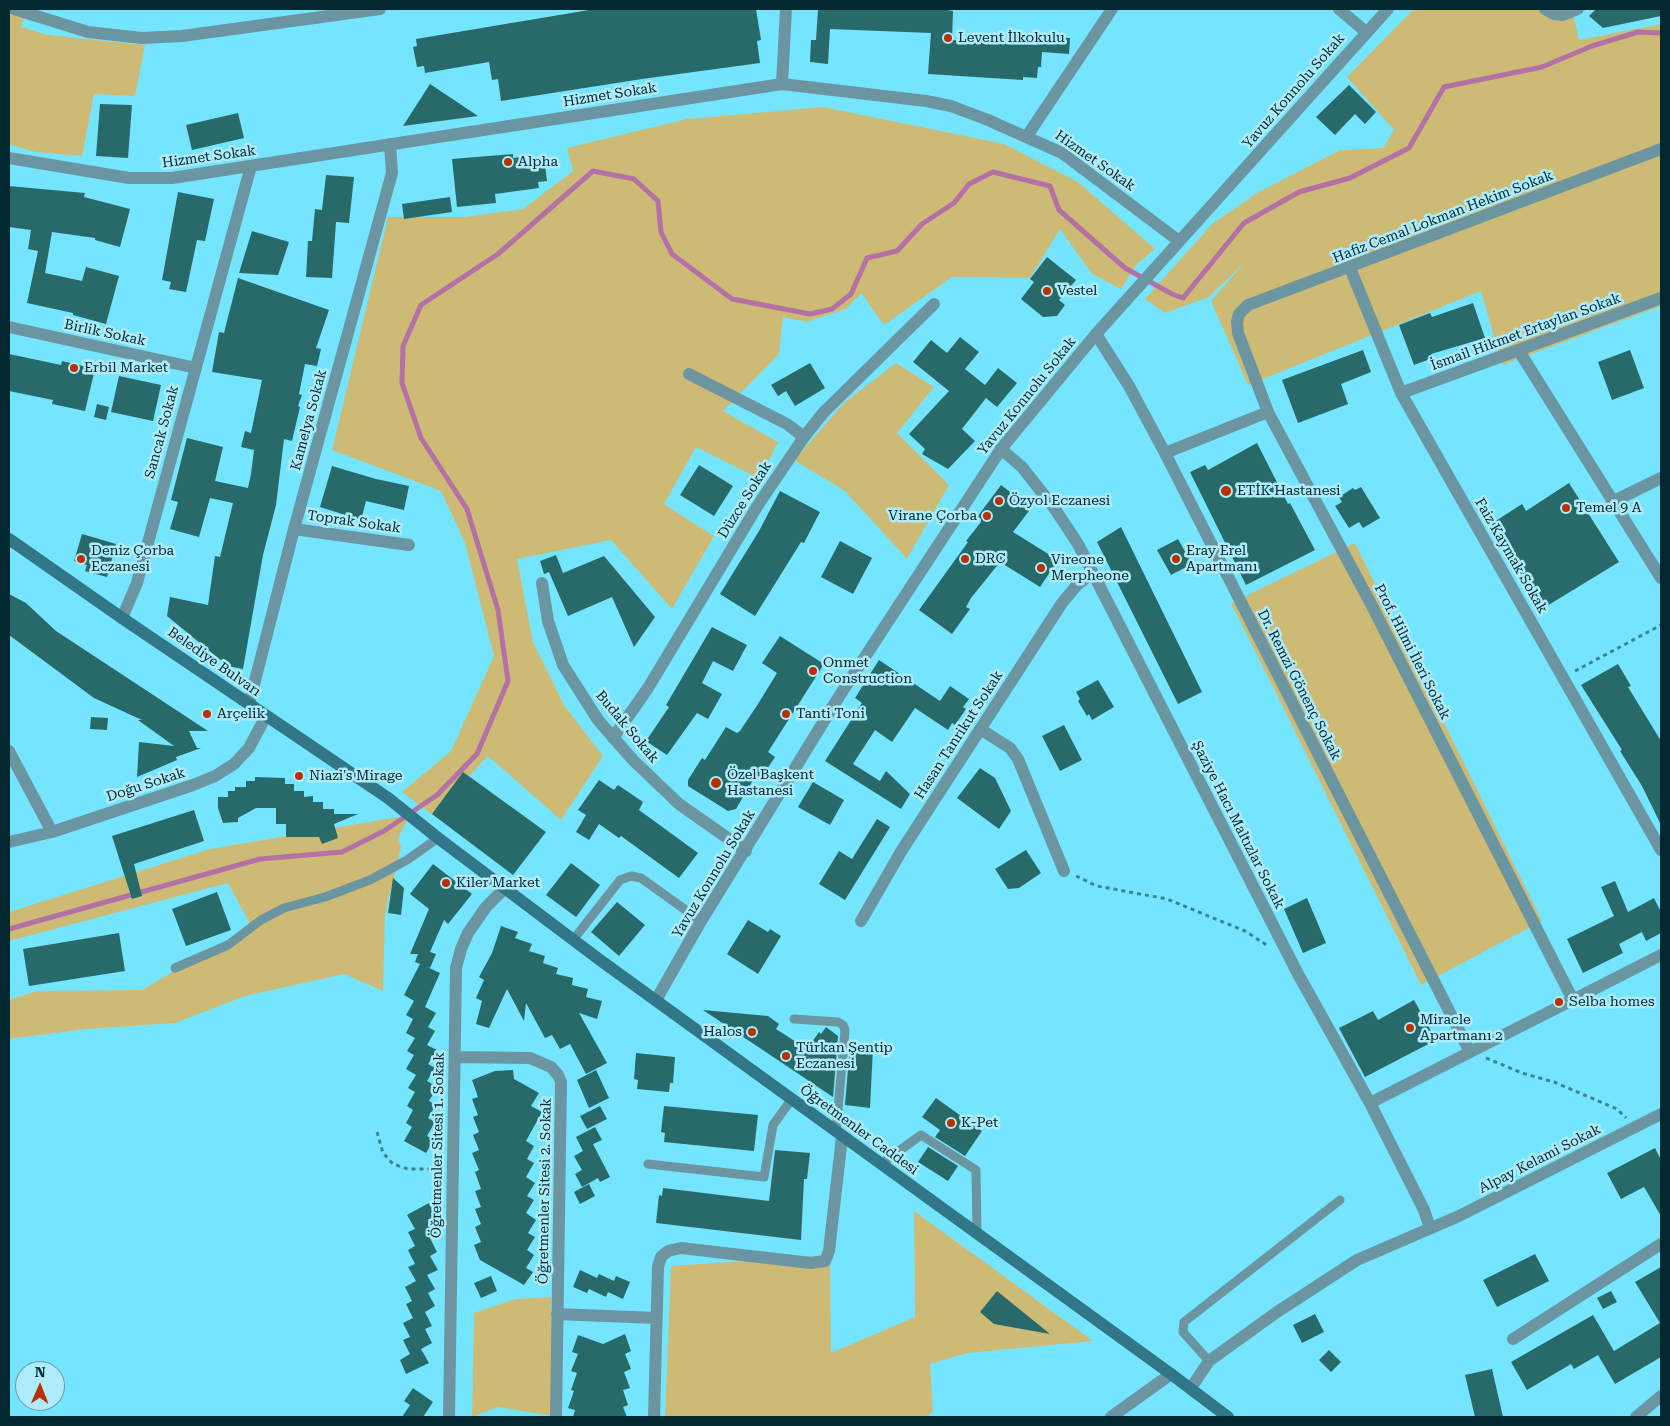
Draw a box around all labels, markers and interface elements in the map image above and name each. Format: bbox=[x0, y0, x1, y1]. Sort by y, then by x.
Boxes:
place label: Levent İlkokulu bbox=[958, 30, 1065, 46]
street label: Yavuz Konnolu Sokak bbox=[1239, 30, 1349, 152]
marker: Levent İlkokulu bbox=[942, 32, 954, 44]
street label: Hizmet Sokak bbox=[562, 79, 658, 111]
street label: Hizmet Sokak bbox=[1052, 127, 1138, 195]
street label: Hizmet Sokak bbox=[161, 142, 257, 172]
place label: Alpha bbox=[518, 154, 558, 170]
marker: Alpha bbox=[502, 156, 514, 168]
street label: Hafiz Cemal Lokman Hekim Sokak bbox=[1330, 167, 1556, 267]
place label: Vestel bbox=[1057, 283, 1097, 299]
marker: Vestel bbox=[1041, 285, 1053, 297]
street label: İsmail Hikmet Ertaylan Sokak bbox=[1429, 290, 1623, 374]
street label: Birlik Sokak bbox=[63, 316, 147, 350]
street label: Yavuz Konnolu Sokak bbox=[974, 334, 1080, 458]
place label: Erbil Market bbox=[84, 360, 168, 376]
marker: Erbil Market bbox=[68, 362, 80, 374]
street label: Kamelya Sokak bbox=[287, 368, 331, 472]
street label: Sancak Sokak bbox=[142, 384, 182, 480]
street label: Düzce Sokak bbox=[715, 458, 775, 542]
place label: ETİK Hastanesi bbox=[1237, 483, 1341, 499]
marker: ETİK Hastanesi bbox=[1219, 484, 1233, 498]
place label: Özyol Eczanesi bbox=[1009, 493, 1110, 509]
marker: Özyol Eczanesi bbox=[993, 495, 1005, 507]
street label: Faiz Kaymak Sokak bbox=[1471, 495, 1551, 617]
place label: Temel 9 A bbox=[1576, 500, 1641, 516]
marker: Temel 9 A bbox=[1560, 502, 1572, 514]
street label: Toprak Sokak bbox=[306, 507, 402, 537]
place label: Virane Çorba bbox=[888, 508, 977, 524]
marker: Virane Çorba bbox=[981, 510, 993, 522]
place label: Deniz Çorba Eczanesi bbox=[91, 543, 174, 576]
place label: Eray Erel Apartmanı bbox=[1186, 543, 1257, 576]
place label: DRC bbox=[975, 551, 1006, 567]
place label: Vireone Merpheone bbox=[1051, 552, 1129, 584]
marker: Deniz Çorba Eczanesi bbox=[75, 553, 87, 565]
marker: DRC bbox=[959, 553, 971, 565]
marker: Eray Erel Apartmanı bbox=[1170, 553, 1182, 565]
marker: Vireone Merpheone bbox=[1035, 562, 1047, 574]
street label: Prof. Hilmi İleri Sokak bbox=[1370, 581, 1454, 723]
street label: Dr. Remzi Gönenç Sokak bbox=[1254, 607, 1344, 763]
street label: Belediye Bulvarı bbox=[164, 624, 264, 700]
place label: Onmet Construction bbox=[823, 655, 912, 688]
marker: Onmet Construction bbox=[807, 665, 819, 677]
street label: Hasan Tanrikut Sokak bbox=[911, 668, 1007, 802]
street label: Budak Sokak bbox=[592, 687, 662, 767]
place label: Arçelik bbox=[217, 706, 265, 722]
place label: Tanti Toni bbox=[796, 706, 865, 722]
marker: Arçelik bbox=[201, 708, 213, 720]
marker: Tanti Toni bbox=[780, 708, 792, 720]
street label: Şaziye Hacı Maltızlar Sokak bbox=[1188, 738, 1288, 912]
street label: Doğu Sokak bbox=[104, 764, 188, 806]
place label: Özel Başkent Hastanesi bbox=[727, 767, 814, 800]
place label: Niazi's Mirage bbox=[309, 768, 402, 784]
marker: Niazi's Mirage bbox=[293, 770, 305, 782]
marker: Özel Başkent Hastanesi bbox=[709, 776, 723, 790]
street label: Yavuz Konnolu Sokak bbox=[669, 807, 759, 941]
place label: Kiler Market bbox=[456, 875, 540, 891]
marker: Kiler Market bbox=[440, 877, 452, 889]
place label: Selba homes bbox=[1569, 994, 1655, 1010]
marker: Selba homes bbox=[1553, 996, 1565, 1008]
place label: Miracle Apartmanı 2 bbox=[1420, 1012, 1503, 1044]
marker: Miracle Apartmanı 2 bbox=[1404, 1022, 1416, 1034]
place label: Halos bbox=[703, 1024, 742, 1040]
marker: Halos bbox=[746, 1026, 758, 1038]
place label: Türkan Şentip Eczanesi bbox=[796, 1040, 893, 1072]
marker: Türkan Şentip Eczanesi bbox=[780, 1050, 792, 1062]
street label: Öğretmenler Sitesi 1. Sokak bbox=[428, 1052, 448, 1238]
street label: Öğretmenler Caddesi bbox=[796, 1081, 922, 1179]
street label: Öğretmenler Sitesi 2. Sokak bbox=[535, 1098, 555, 1284]
place label: K-Pet bbox=[961, 1115, 998, 1131]
marker: K-Pet bbox=[945, 1117, 957, 1129]
street label: Alpay Kelami Sokak bbox=[1476, 1121, 1604, 1197]
north arrow bbox=[15, 1361, 65, 1411]
text: N bbox=[35, 1364, 46, 1380]

